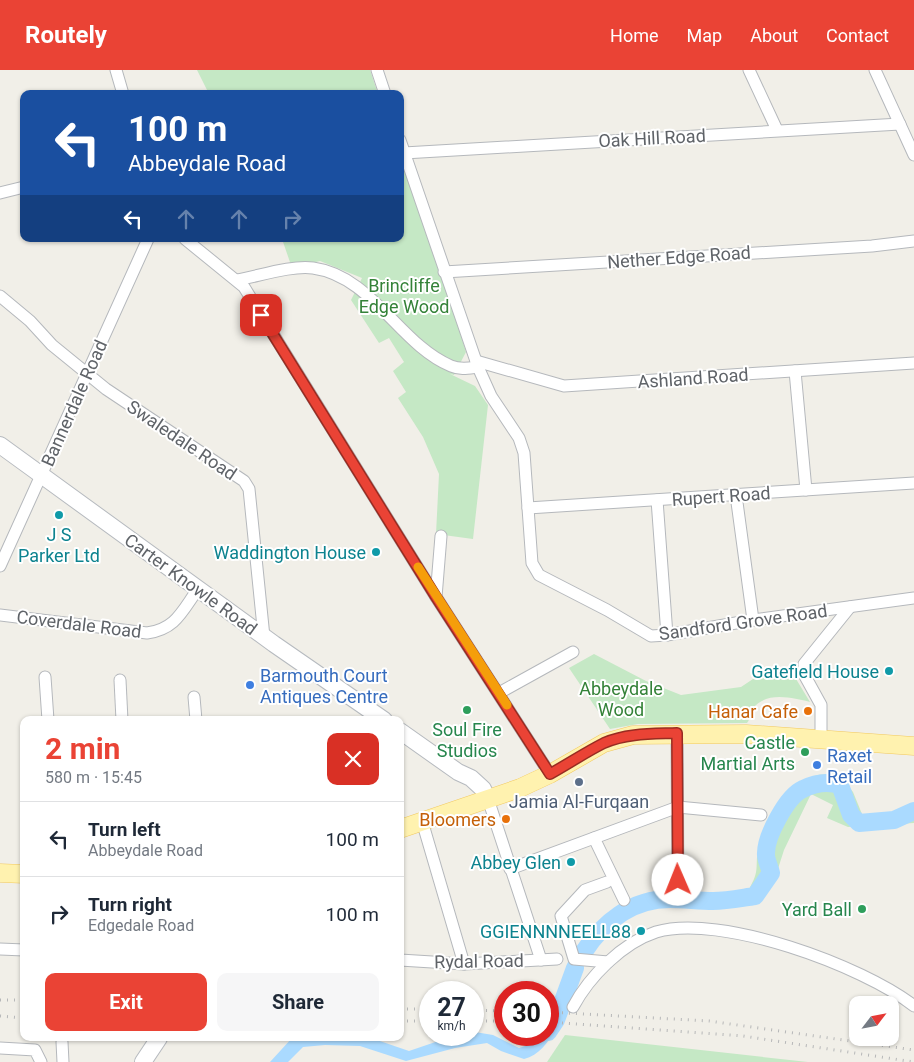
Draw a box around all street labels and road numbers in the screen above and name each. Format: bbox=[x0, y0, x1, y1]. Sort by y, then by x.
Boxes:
street label: Oak Hill Road bbox=[598, 125, 706, 151]
street label: Nether Edge Road bbox=[606, 242, 752, 272]
street label: Bannerdale Road bbox=[37, 337, 111, 469]
street label: Ashland Road bbox=[637, 364, 749, 392]
street label: Swaledale Road bbox=[123, 396, 241, 484]
street label: Rupert Road bbox=[671, 482, 771, 510]
street label: Carter Knowle Road bbox=[121, 529, 261, 639]
street label: Sandford Grove Road bbox=[657, 600, 829, 644]
street label: Coverdale Road bbox=[15, 606, 143, 642]
street label: Rydal Road bbox=[434, 950, 524, 972]

